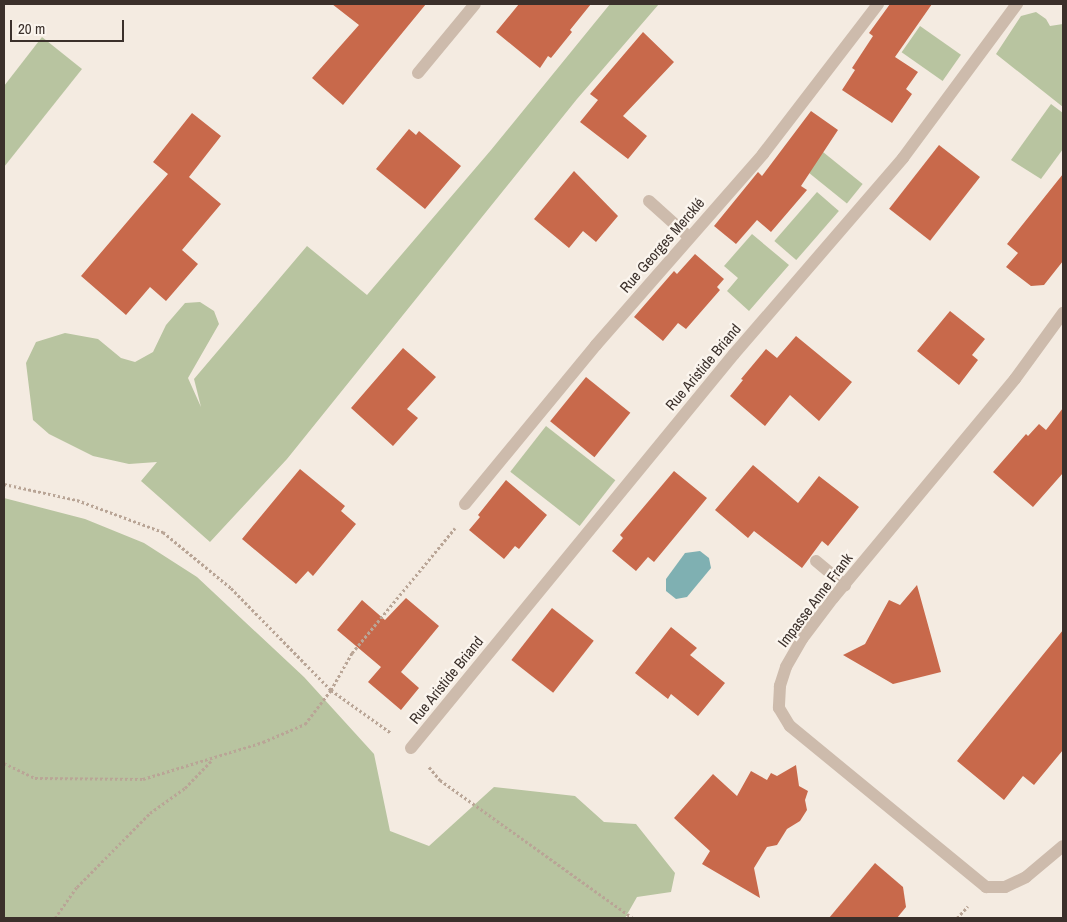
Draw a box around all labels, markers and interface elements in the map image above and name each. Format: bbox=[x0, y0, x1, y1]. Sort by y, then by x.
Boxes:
scale bar bbox=[12, 10, 126, 42]
text: 20 m bbox=[18, 18, 45, 39]
street label: Rue Georges Mercklé bbox=[616, 194, 708, 296]
street label: Rue Aristide Briand bbox=[661, 320, 745, 414]
street label: Impasse Anne Frank bbox=[774, 549, 856, 651]
street label: Rue Aristide Briand bbox=[405, 632, 487, 728]

